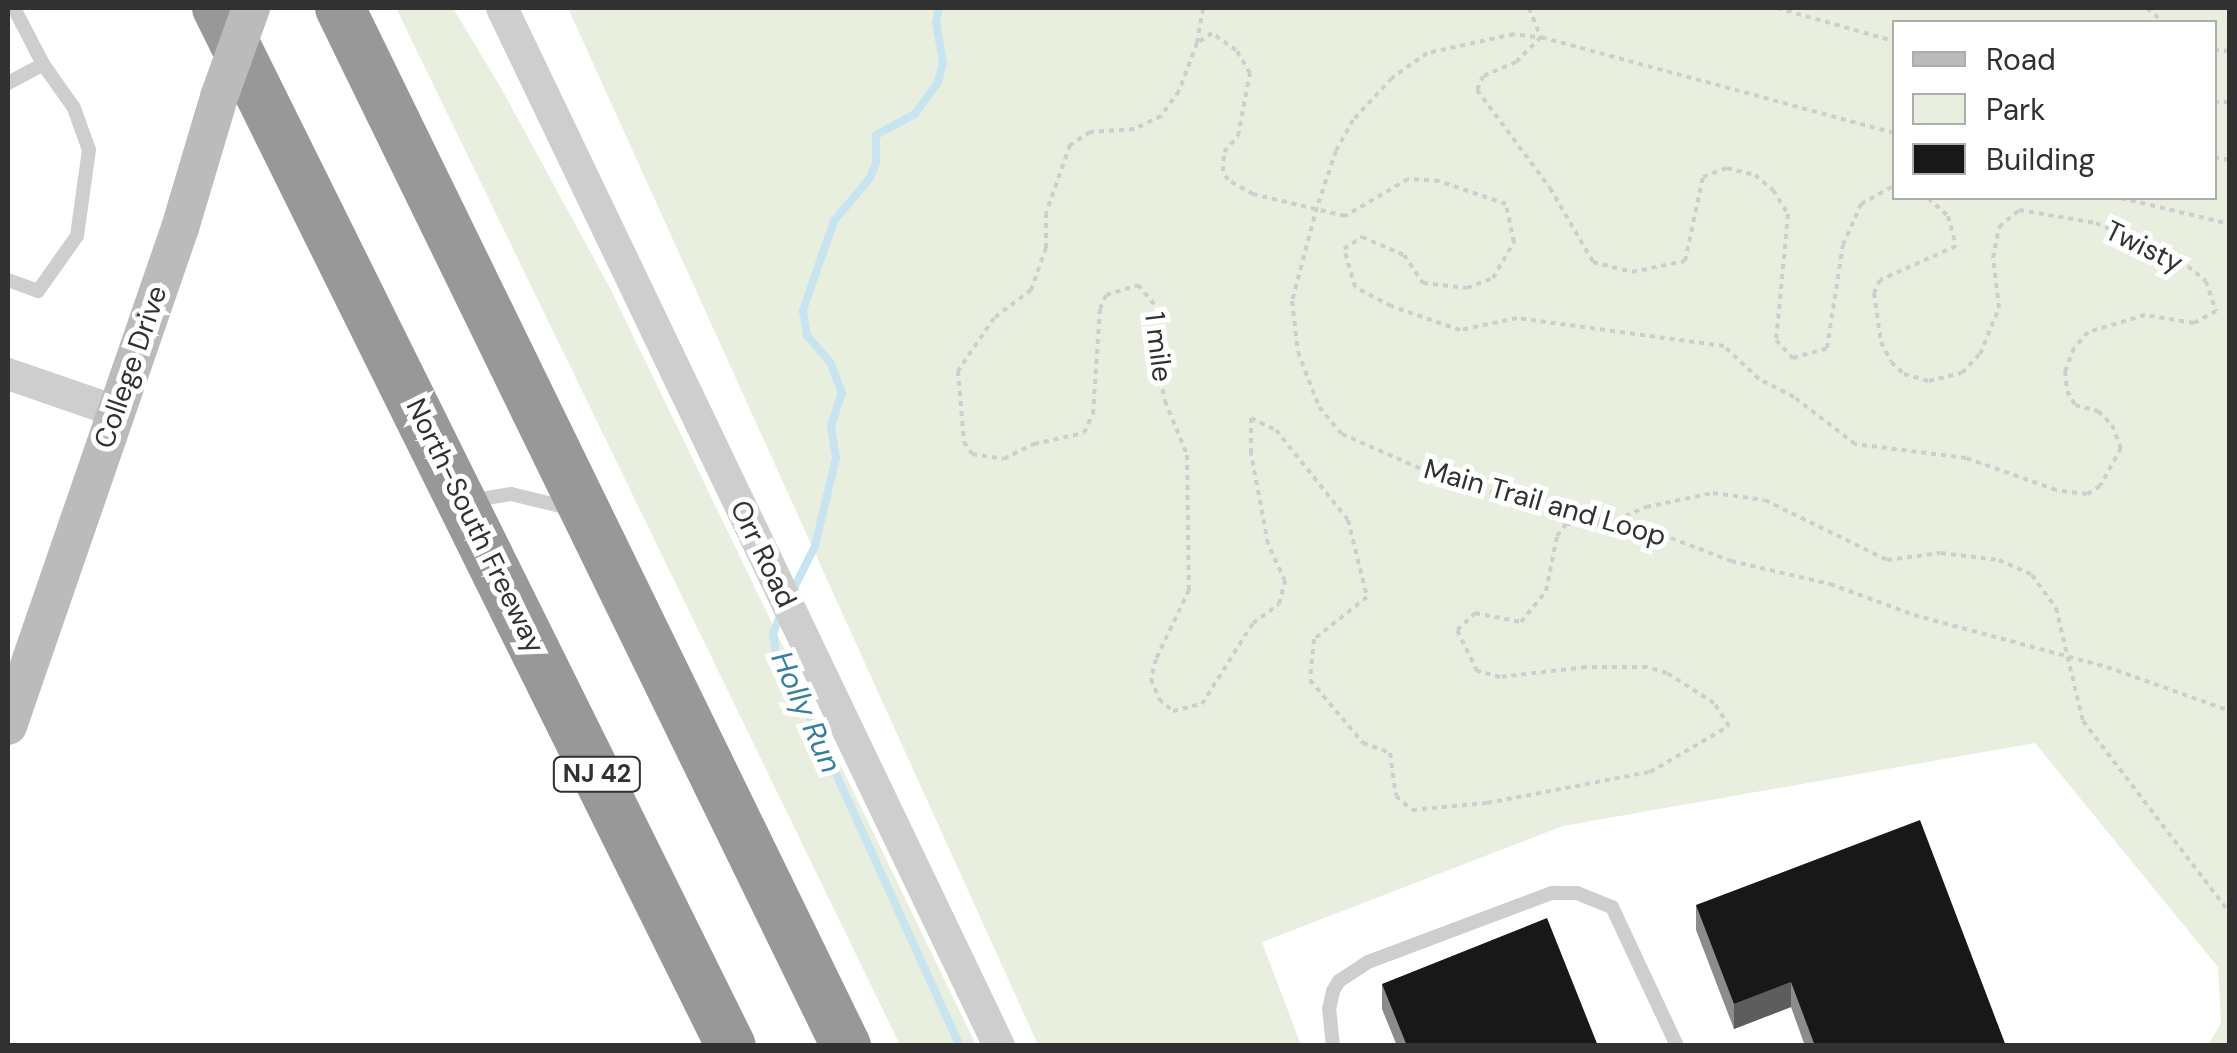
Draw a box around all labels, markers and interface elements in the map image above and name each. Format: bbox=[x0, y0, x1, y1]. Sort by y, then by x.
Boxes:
legend bbox=[1892, 20, 2217, 200]
text: Road bbox=[1986, 40, 2056, 79]
text: Park bbox=[1986, 90, 2045, 129]
text: Building bbox=[1986, 140, 2095, 179]
street label: Twisty bbox=[2100, 214, 2188, 280]
street label: College Drive bbox=[87, 281, 175, 453]
street label: 1 mile bbox=[1137, 310, 1179, 384]
street label: North-South Freeway bbox=[399, 393, 551, 659]
street label: Main Trail and Loop bbox=[1420, 452, 1670, 554]
street label: Orr Road bbox=[723, 495, 803, 613]
water label: Holly Run bbox=[763, 646, 849, 778]
road number: NJ 42 bbox=[552, 754, 642, 794]

